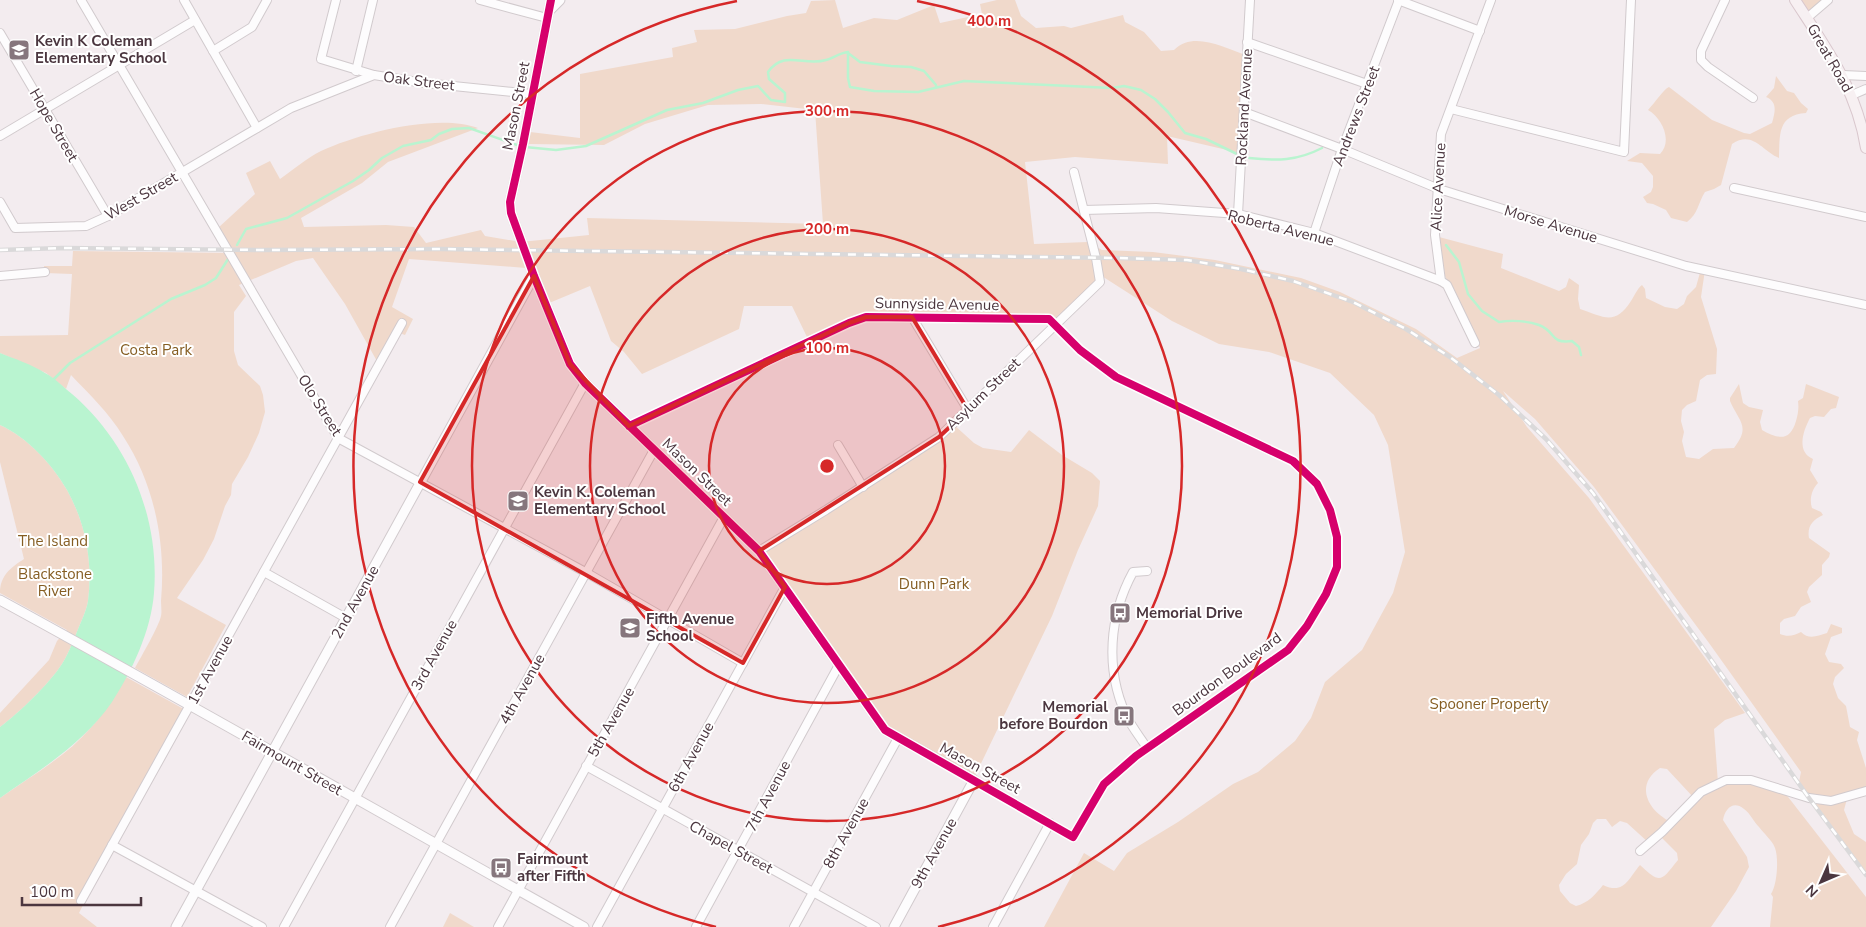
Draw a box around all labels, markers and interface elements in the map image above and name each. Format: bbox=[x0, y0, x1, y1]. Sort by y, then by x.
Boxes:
text: 400 m bbox=[967, 11, 1011, 31]
street label: Great Road bbox=[1802, 20, 1858, 96]
place label: Kevin K Coleman Elementary School bbox=[35, 31, 167, 68]
school or university icon: Kevin K Coleman Elementary School bbox=[7, 38, 31, 62]
street label: Rockland Avenue bbox=[1231, 48, 1257, 166]
street label: Mason Street bbox=[498, 59, 535, 152]
street label: Andrews Street bbox=[1328, 62, 1385, 169]
street label: Oak Street bbox=[382, 67, 457, 95]
street label: Hope Street bbox=[25, 85, 83, 166]
text: 300 m bbox=[805, 101, 849, 121]
street label: Alice Avenue bbox=[1426, 142, 1450, 232]
street label: West Street bbox=[101, 167, 182, 225]
street label: Morse Avenue bbox=[1502, 200, 1600, 248]
street label: Roberta Avenue bbox=[1226, 205, 1336, 251]
text: 200 m bbox=[805, 219, 849, 239]
street label: Sunnyside Avenue bbox=[875, 293, 999, 315]
text: 100 m bbox=[805, 338, 849, 358]
park label: Costa Park bbox=[120, 340, 193, 360]
street label: Asylum Street bbox=[941, 353, 1025, 435]
street label: Olo Street bbox=[293, 370, 347, 440]
street label: Mason Street bbox=[658, 434, 737, 511]
centre of rings bbox=[818, 457, 836, 475]
place label: Kevin K. Coleman Elementary School bbox=[534, 482, 666, 519]
school or university icon: Kevin K. Coleman Elementary School bbox=[506, 489, 530, 513]
park label: The Island bbox=[18, 531, 88, 551]
street label: 2nd Avenue bbox=[327, 562, 383, 642]
park label: Blackstone River bbox=[18, 564, 92, 601]
park label: Dunn Park bbox=[899, 574, 970, 594]
bus stop icon: Memorial Drive bbox=[1108, 601, 1132, 625]
place label: Memorial Drive bbox=[1136, 603, 1243, 623]
place label: Fifth Avenue School bbox=[646, 609, 734, 646]
street label: 3rd Avenue bbox=[406, 616, 462, 694]
school or university icon: Fifth Avenue School bbox=[618, 616, 642, 640]
street label: Bourdon Boulevard bbox=[1168, 628, 1286, 720]
street label: 1st Avenue bbox=[183, 632, 237, 708]
street label: 4th Avenue bbox=[494, 650, 550, 728]
street label: 5th Avenue bbox=[583, 683, 639, 761]
park label: Spooner Property bbox=[1430, 694, 1549, 714]
place label: Memorial before Bourdon bbox=[999, 697, 1108, 734]
bus stop icon: Memorial before Bourdon bbox=[1112, 704, 1136, 728]
street label: 6th Avenue bbox=[663, 718, 719, 796]
street label: Fairmount Street bbox=[238, 726, 347, 800]
street label: Mason Street bbox=[936, 738, 1025, 799]
street label: 7th Avenue bbox=[741, 757, 795, 835]
street label: 8th Avenue bbox=[818, 794, 874, 872]
street label: 9th Avenue bbox=[906, 814, 962, 892]
street label: Chapel Street bbox=[686, 816, 777, 879]
place label: Fairmount after Fifth bbox=[517, 849, 588, 886]
bus stop icon: Fairmount after Fifth bbox=[489, 856, 513, 880]
north arrow bbox=[1796, 857, 1846, 907]
scale bar bbox=[22, 874, 141, 906]
text: N bbox=[1802, 880, 1823, 901]
text: 100 m bbox=[30, 882, 74, 902]

